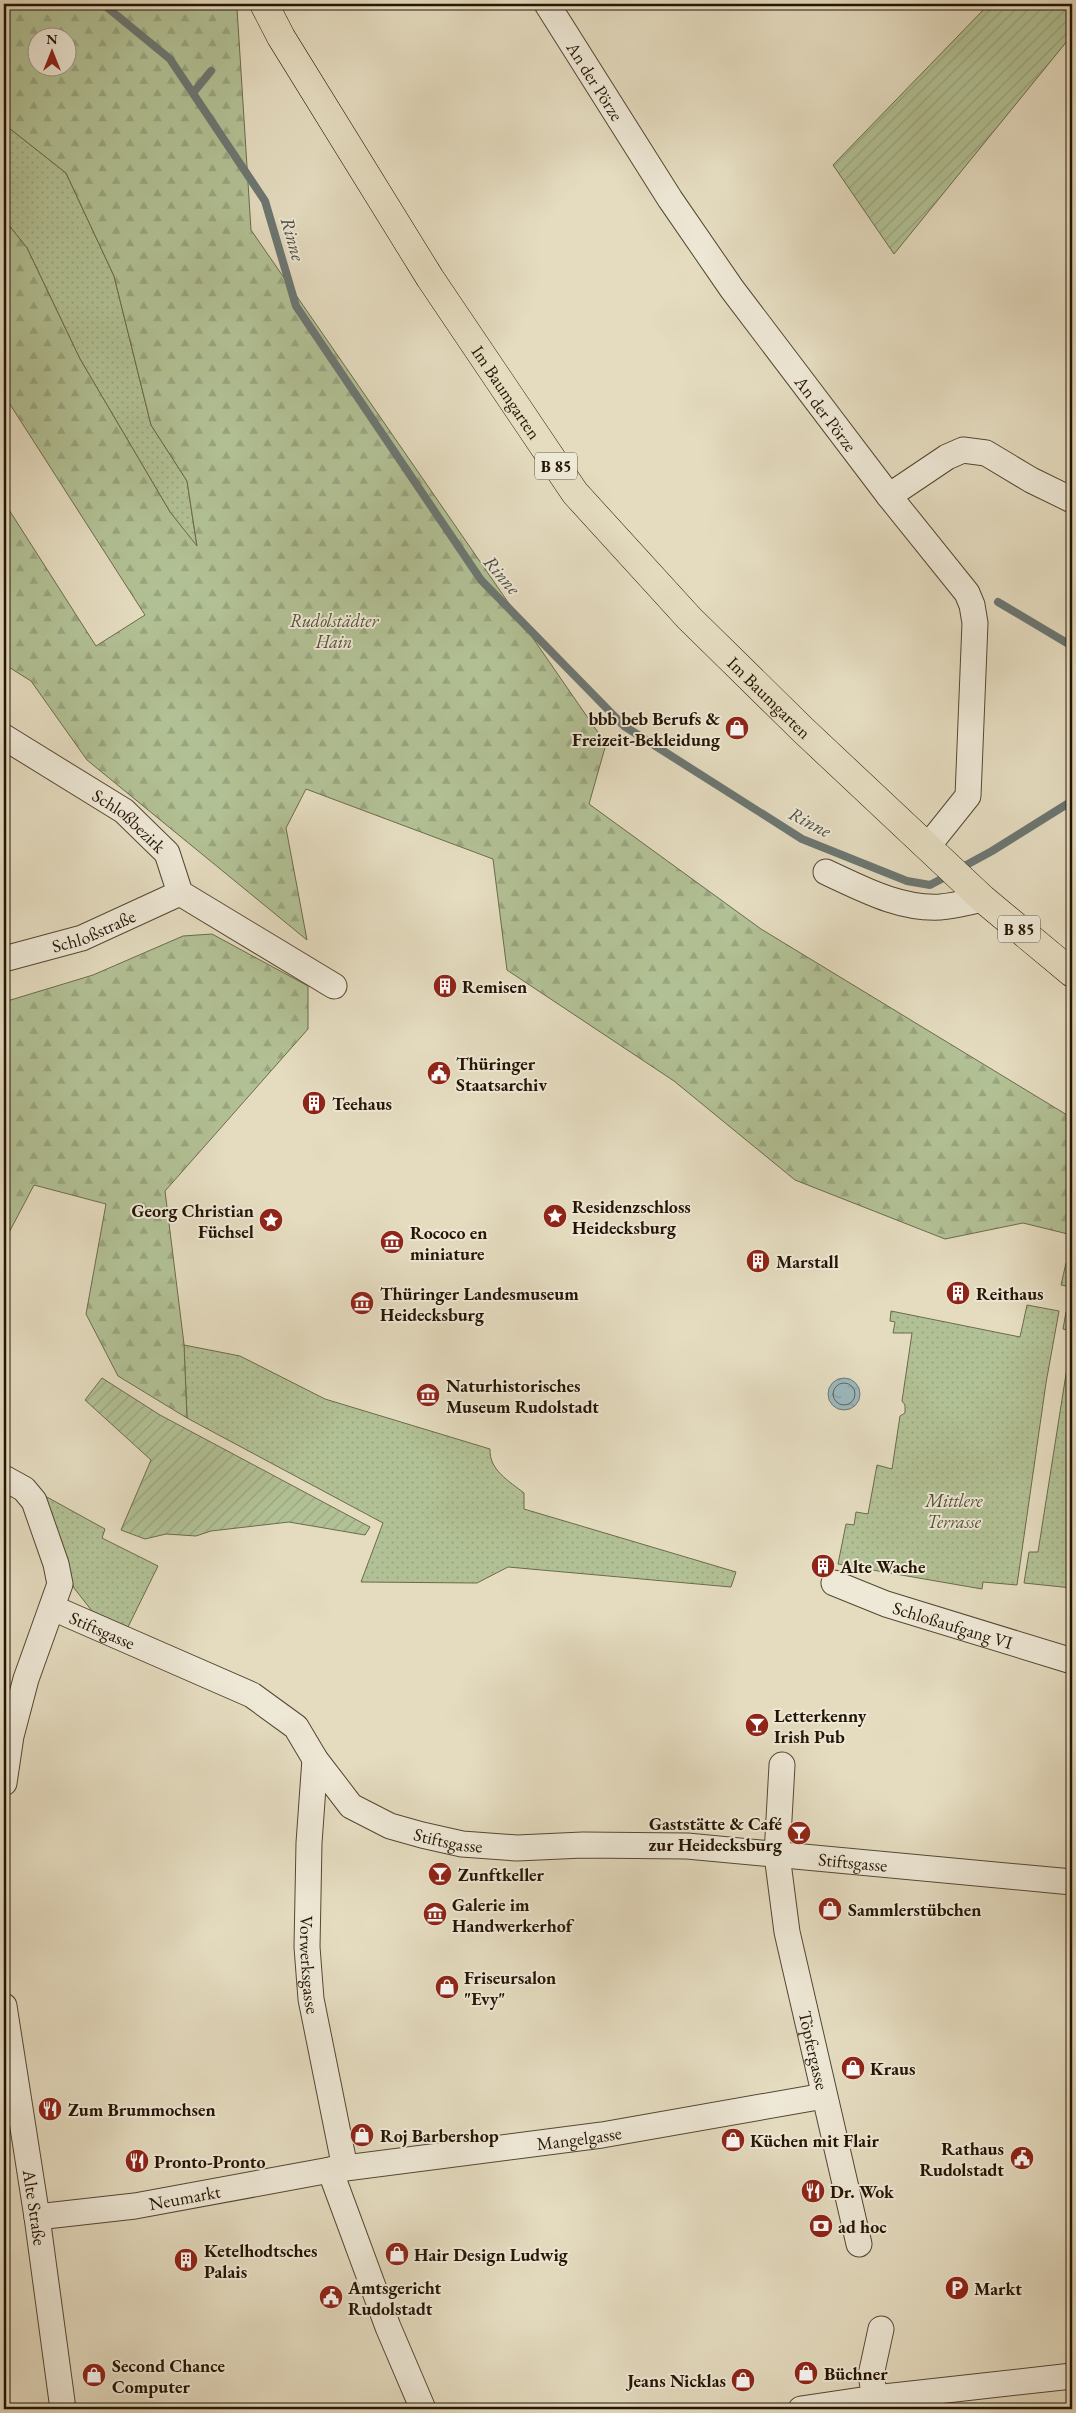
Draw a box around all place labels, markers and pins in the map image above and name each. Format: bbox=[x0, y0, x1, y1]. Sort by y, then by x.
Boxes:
place label: bbb beb Berufs & Freizeit-Bekleidung bbox=[572, 707, 721, 751]
shop icon: bbb beb Berufs & Freizeit-Bekleidung bbox=[724, 715, 750, 741]
building icon: Remisen bbox=[432, 973, 458, 999]
place label: Remisen bbox=[462, 975, 527, 998]
place label: Thüringer Staatsarchiv bbox=[456, 1052, 547, 1096]
public building icon: Thüringer Staatsarchiv bbox=[426, 1060, 452, 1086]
building icon: Teehaus bbox=[301, 1090, 327, 1116]
place label: Teehaus bbox=[332, 1092, 392, 1115]
place label: Residenzschloss Heidecksburg bbox=[572, 1195, 691, 1239]
place label: Georg Christian Füchsel bbox=[132, 1199, 254, 1243]
place icon: Residenzschloss Heidecksburg bbox=[542, 1203, 568, 1229]
place icon: Georg Christian Füchsel bbox=[258, 1207, 284, 1233]
place label: Rococo en miniature bbox=[410, 1221, 487, 1265]
museum icon: Rococo en miniature bbox=[379, 1229, 405, 1255]
building icon: Marstall bbox=[745, 1248, 771, 1274]
place label: Marstall bbox=[776, 1250, 839, 1273]
building icon: Reithaus bbox=[945, 1280, 971, 1306]
place label: Thüringer Landesmuseum Heidecksburg bbox=[380, 1282, 579, 1326]
place label: Reithaus bbox=[976, 1282, 1044, 1305]
museum icon: Thüringer Landesmuseum Heidecksburg bbox=[349, 1290, 375, 1316]
place label: Naturhistorisches Museum Rudolstadt bbox=[446, 1374, 599, 1418]
museum icon: Naturhistorisches Museum Rudolstadt bbox=[415, 1382, 441, 1408]
building icon: Alte Wache bbox=[810, 1553, 836, 1579]
place label: Alte Wache bbox=[839, 1555, 926, 1578]
place label: Letterkenny Irish Pub bbox=[774, 1704, 867, 1748]
bar icon: Letterkenny Irish Pub bbox=[744, 1712, 770, 1738]
place label: Gaststätte & Café zur Heidecksburg bbox=[648, 1812, 783, 1856]
bar icon: Gaststätte & Café zur Heidecksburg bbox=[786, 1820, 812, 1846]
bar icon: Zunftkeller bbox=[427, 1861, 453, 1887]
place label: Zunftkeller bbox=[458, 1863, 544, 1886]
place label: Galerie im Handwerkerhof bbox=[452, 1893, 575, 1937]
shop icon: Sammlerstübchen bbox=[817, 1896, 843, 1922]
place label: Sammlerstübchen bbox=[848, 1898, 982, 1921]
museum icon: Galerie im Handwerkerhof bbox=[422, 1901, 448, 1927]
place label: Friseursalon "Evy" bbox=[464, 1966, 556, 2010]
shop icon: Friseursalon "Evy" bbox=[434, 1974, 460, 2000]
shop icon: Kraus bbox=[840, 2055, 866, 2081]
place label: Kraus bbox=[870, 2057, 915, 2080]
restaurant icon: Zum Brummochsen bbox=[37, 2096, 63, 2122]
place label: Zum Brummochsen bbox=[68, 2098, 216, 2121]
shop icon: Roj Barbershop bbox=[349, 2122, 375, 2148]
place label: Roj Barbershop bbox=[380, 2124, 499, 2147]
shop icon: Küchen mit Flair bbox=[720, 2127, 746, 2153]
place label: Küchen mit Flair bbox=[750, 2129, 879, 2152]
place label: Rathaus Rudolstadt bbox=[920, 2137, 1004, 2181]
public building icon: Rathaus Rudolstadt bbox=[1009, 2145, 1035, 2171]
restaurant icon: Pronto-Pronto bbox=[124, 2148, 150, 2174]
place label: Pronto-Pronto bbox=[154, 2150, 266, 2173]
restaurant icon: Dr. Wok bbox=[800, 2178, 826, 2204]
place label: Dr. Wok bbox=[830, 2180, 895, 2203]
bank icon: ad hoc bbox=[808, 2213, 834, 2239]
place label: ad hoc bbox=[838, 2215, 887, 2238]
place label: Ketelhodtsches Palais bbox=[204, 2239, 318, 2283]
shop icon: Hair Design Ludwig bbox=[384, 2241, 410, 2267]
place label: Hair Design Ludwig bbox=[414, 2243, 569, 2266]
building icon: Ketelhodtsches Palais bbox=[173, 2247, 199, 2273]
parking icon: Markt bbox=[944, 2275, 970, 2301]
place label: Amtsgericht Rudolstadt bbox=[347, 2276, 442, 2320]
place label: Markt bbox=[974, 2277, 1022, 2300]
public building icon: Amtsgericht Rudolstadt bbox=[318, 2284, 344, 2310]
place label: Second Chance Computer bbox=[112, 2354, 226, 2398]
shop icon: Büchner bbox=[793, 2360, 819, 2386]
shop icon: Second Chance Computer bbox=[81, 2362, 107, 2388]
place label: Büchner bbox=[824, 2362, 888, 2385]
shop icon: Jeans Nicklas bbox=[730, 2367, 756, 2393]
place label: Jeans Nicklas bbox=[625, 2369, 726, 2392]

